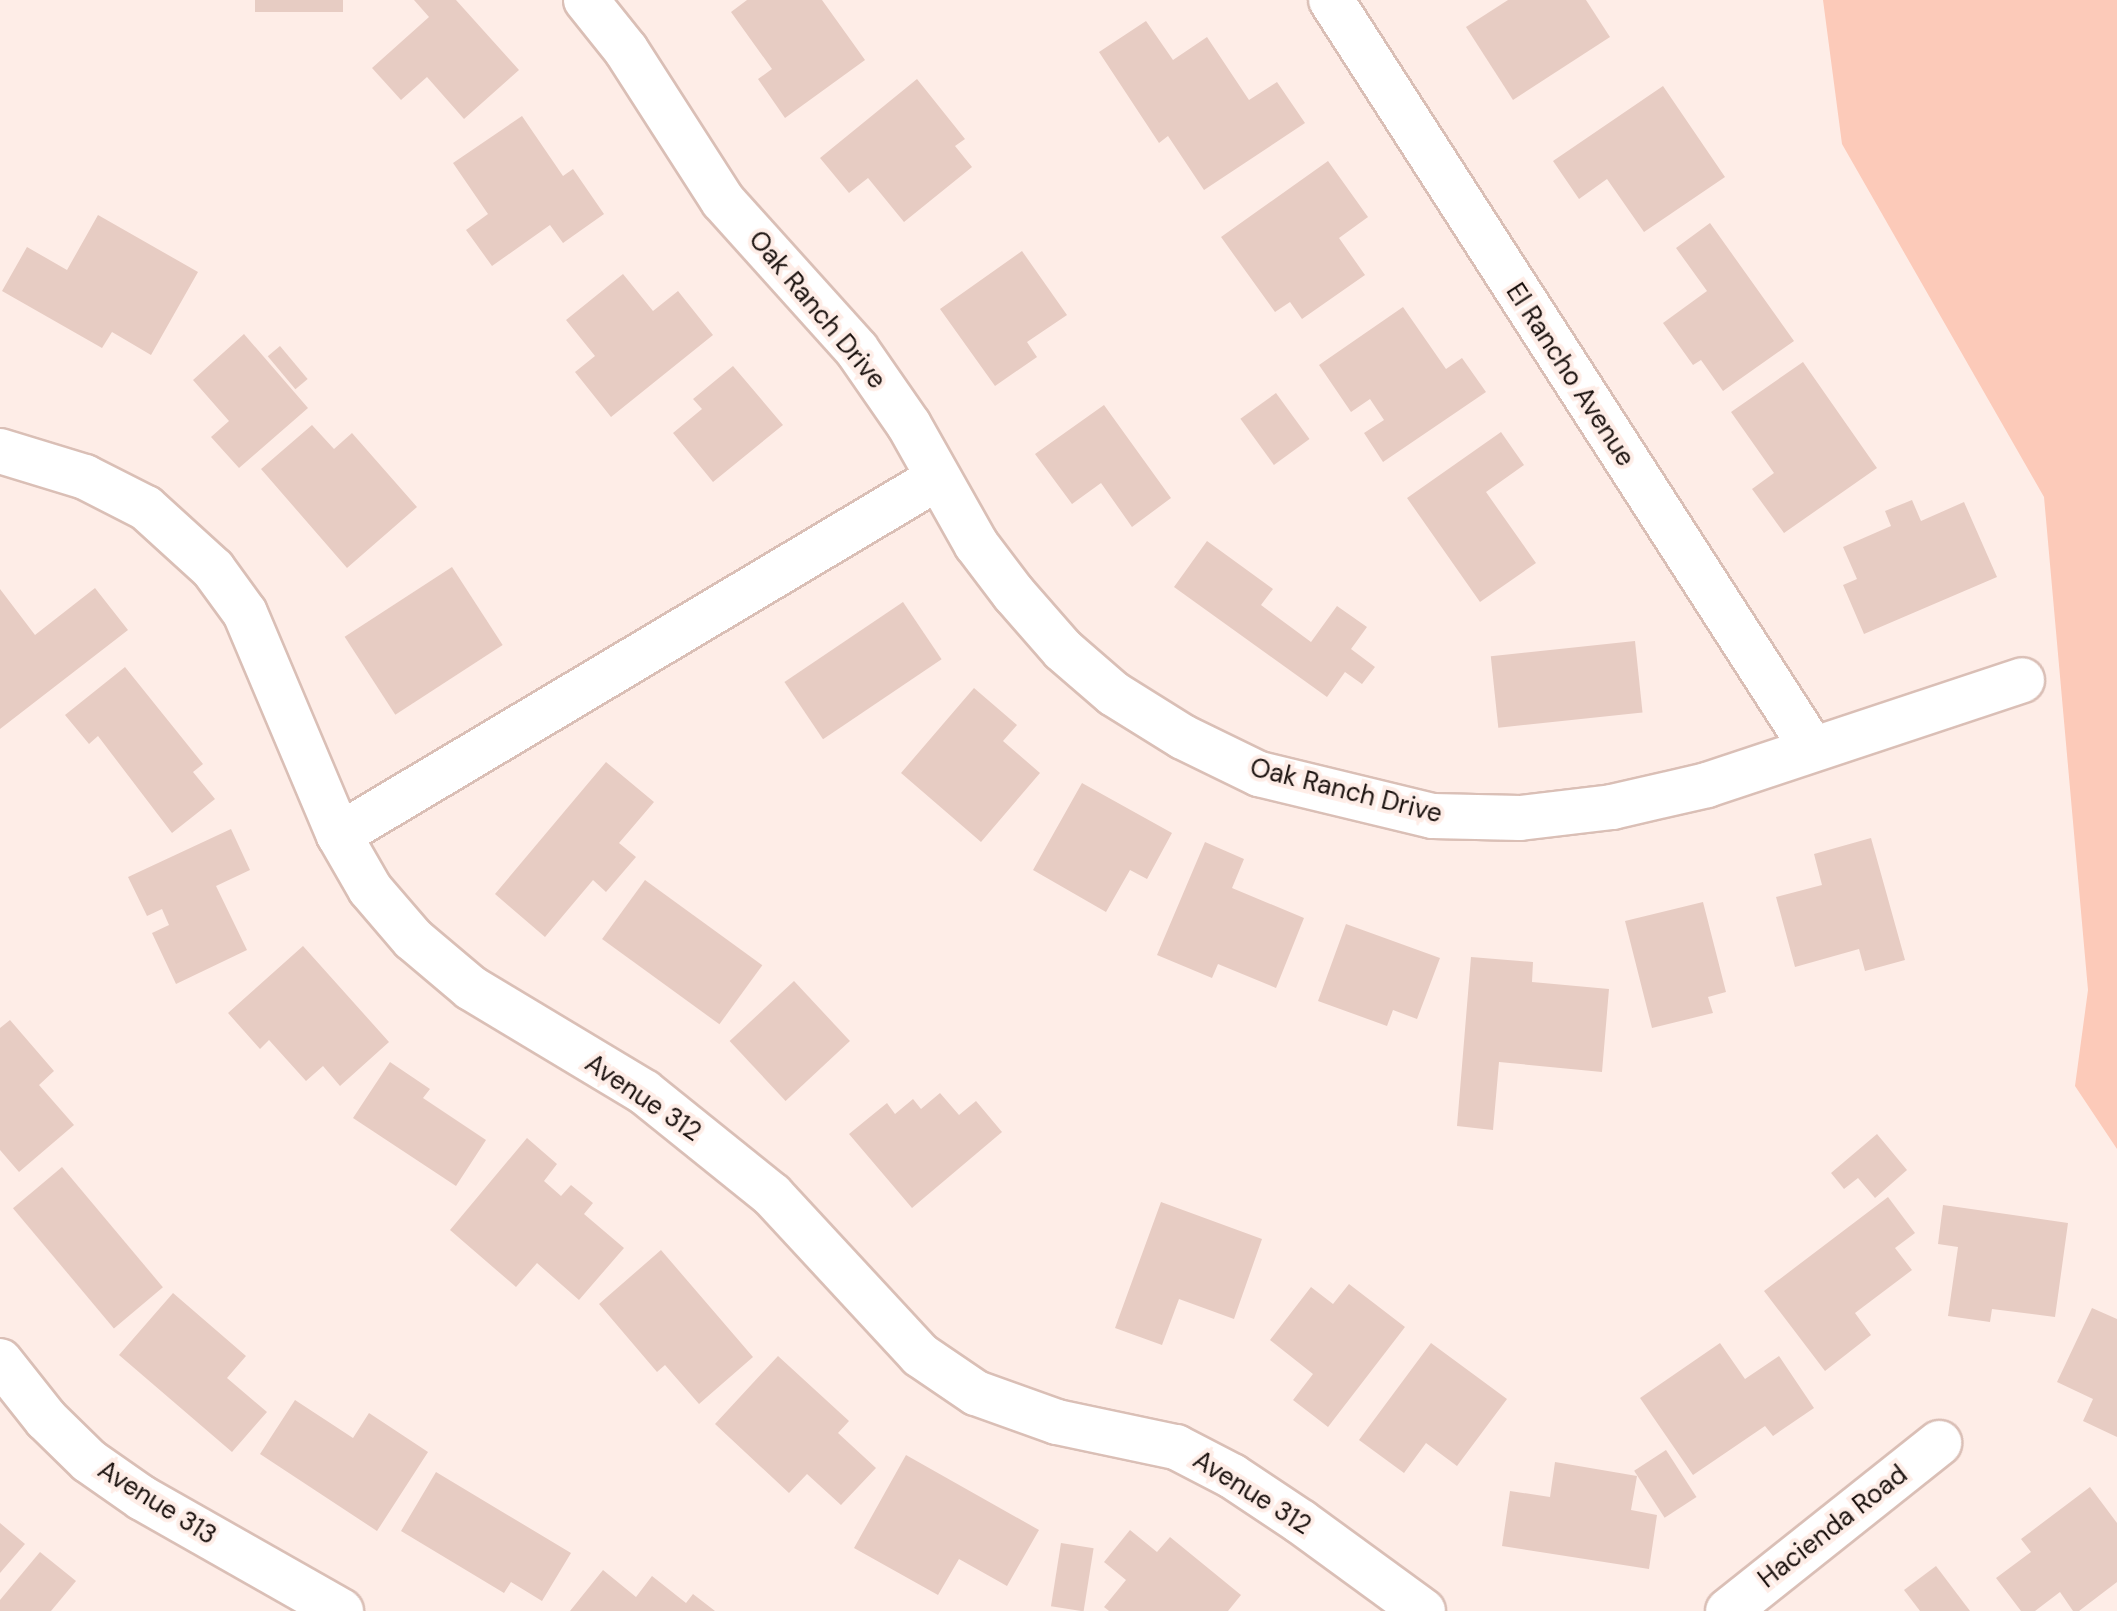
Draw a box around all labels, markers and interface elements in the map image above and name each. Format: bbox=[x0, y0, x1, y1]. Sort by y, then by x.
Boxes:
street label: Oak Ranch Drive bbox=[742, 225, 892, 395]
street label: El Rancho Avenue bbox=[1499, 278, 1641, 472]
street label: Oak Ranch Drive bbox=[1247, 752, 1445, 830]
street label: Avenue 312 bbox=[579, 1048, 707, 1148]
street label: Avenue 312 bbox=[1187, 1444, 1317, 1542]
street label: Avenue 313 bbox=[92, 1454, 222, 1552]
street label: Hacienda Road bbox=[1752, 1459, 1914, 1595]

